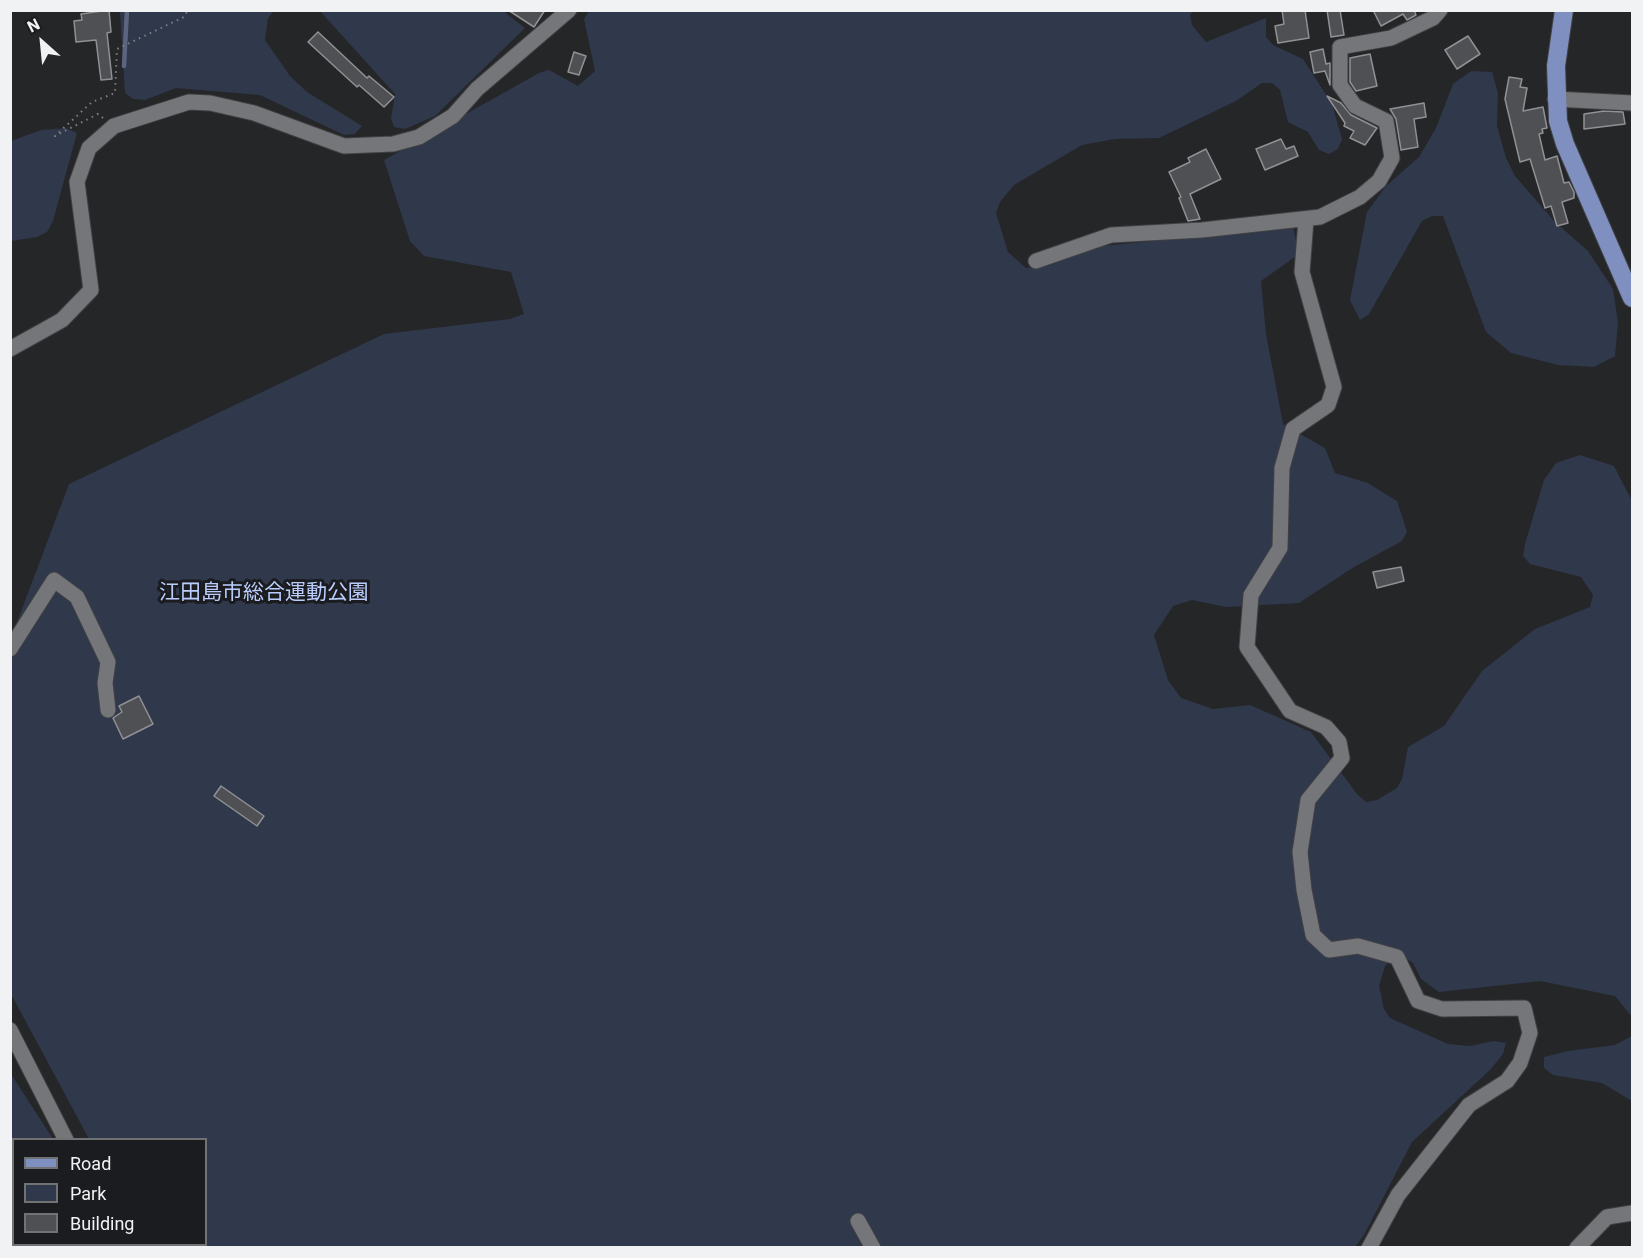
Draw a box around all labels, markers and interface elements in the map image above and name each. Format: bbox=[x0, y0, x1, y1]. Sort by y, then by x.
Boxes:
north arrow bbox=[12, 12, 72, 72]
text: N bbox=[24, 14, 43, 37]
park label: 江田島市総合運動公園 bbox=[159, 581, 369, 607]
legend bbox=[12, 1138, 207, 1246]
text: Road bbox=[70, 1153, 111, 1174]
text: Park bbox=[70, 1183, 106, 1204]
text: Building bbox=[70, 1213, 134, 1234]

